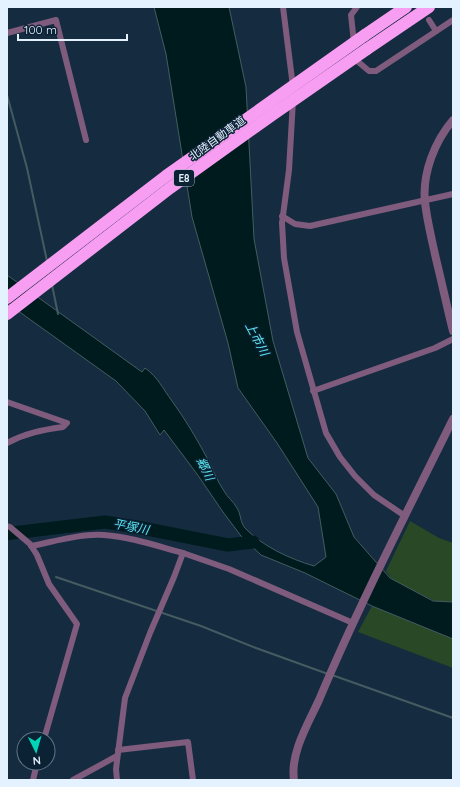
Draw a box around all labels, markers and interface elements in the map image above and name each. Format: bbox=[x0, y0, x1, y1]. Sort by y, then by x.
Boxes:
scale bar bbox=[18, 16, 127, 42]
text: 100 m bbox=[24, 22, 57, 37]
street label: 北陸自動車道 bbox=[186, 113, 248, 163]
road number: E8 bbox=[174, 170, 194, 186]
water label: 上市川 bbox=[242, 319, 273, 360]
water label: 郷川 bbox=[193, 455, 218, 485]
water label: 平塚川 bbox=[112, 516, 152, 538]
north arrow bbox=[16, 731, 56, 771]
text: N bbox=[32, 754, 42, 768]

